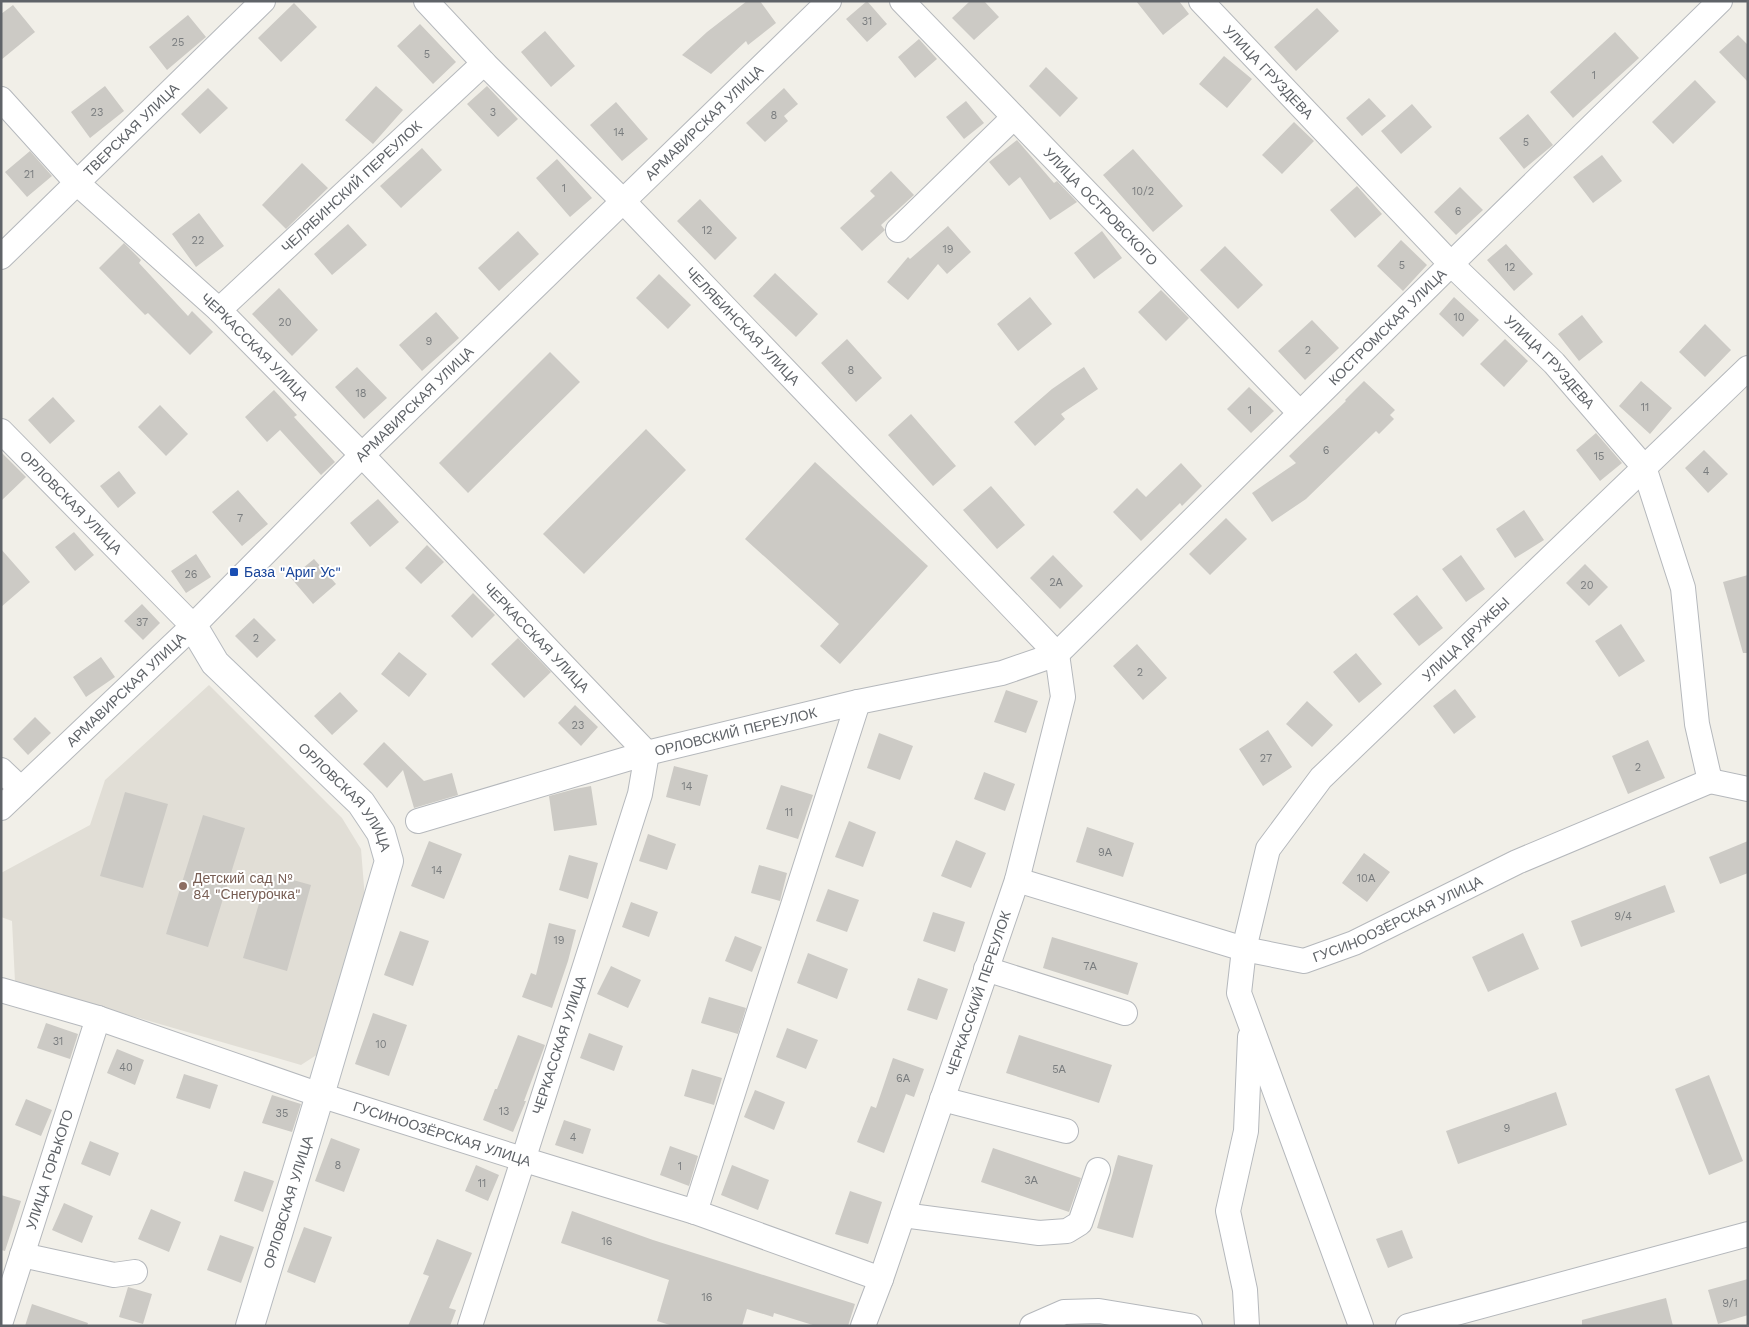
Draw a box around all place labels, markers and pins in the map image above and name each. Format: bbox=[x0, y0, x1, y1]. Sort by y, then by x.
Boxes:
place label: База "Ариг Ус" bbox=[244, 564, 341, 580]
marker: База "Ариг Ус" bbox=[228, 566, 240, 578]
place label: Детский сад № 84 "Снегурочка" bbox=[193, 870, 301, 902]
marker: Детский сад № 84 "Снегурочка" bbox=[177, 880, 189, 892]

